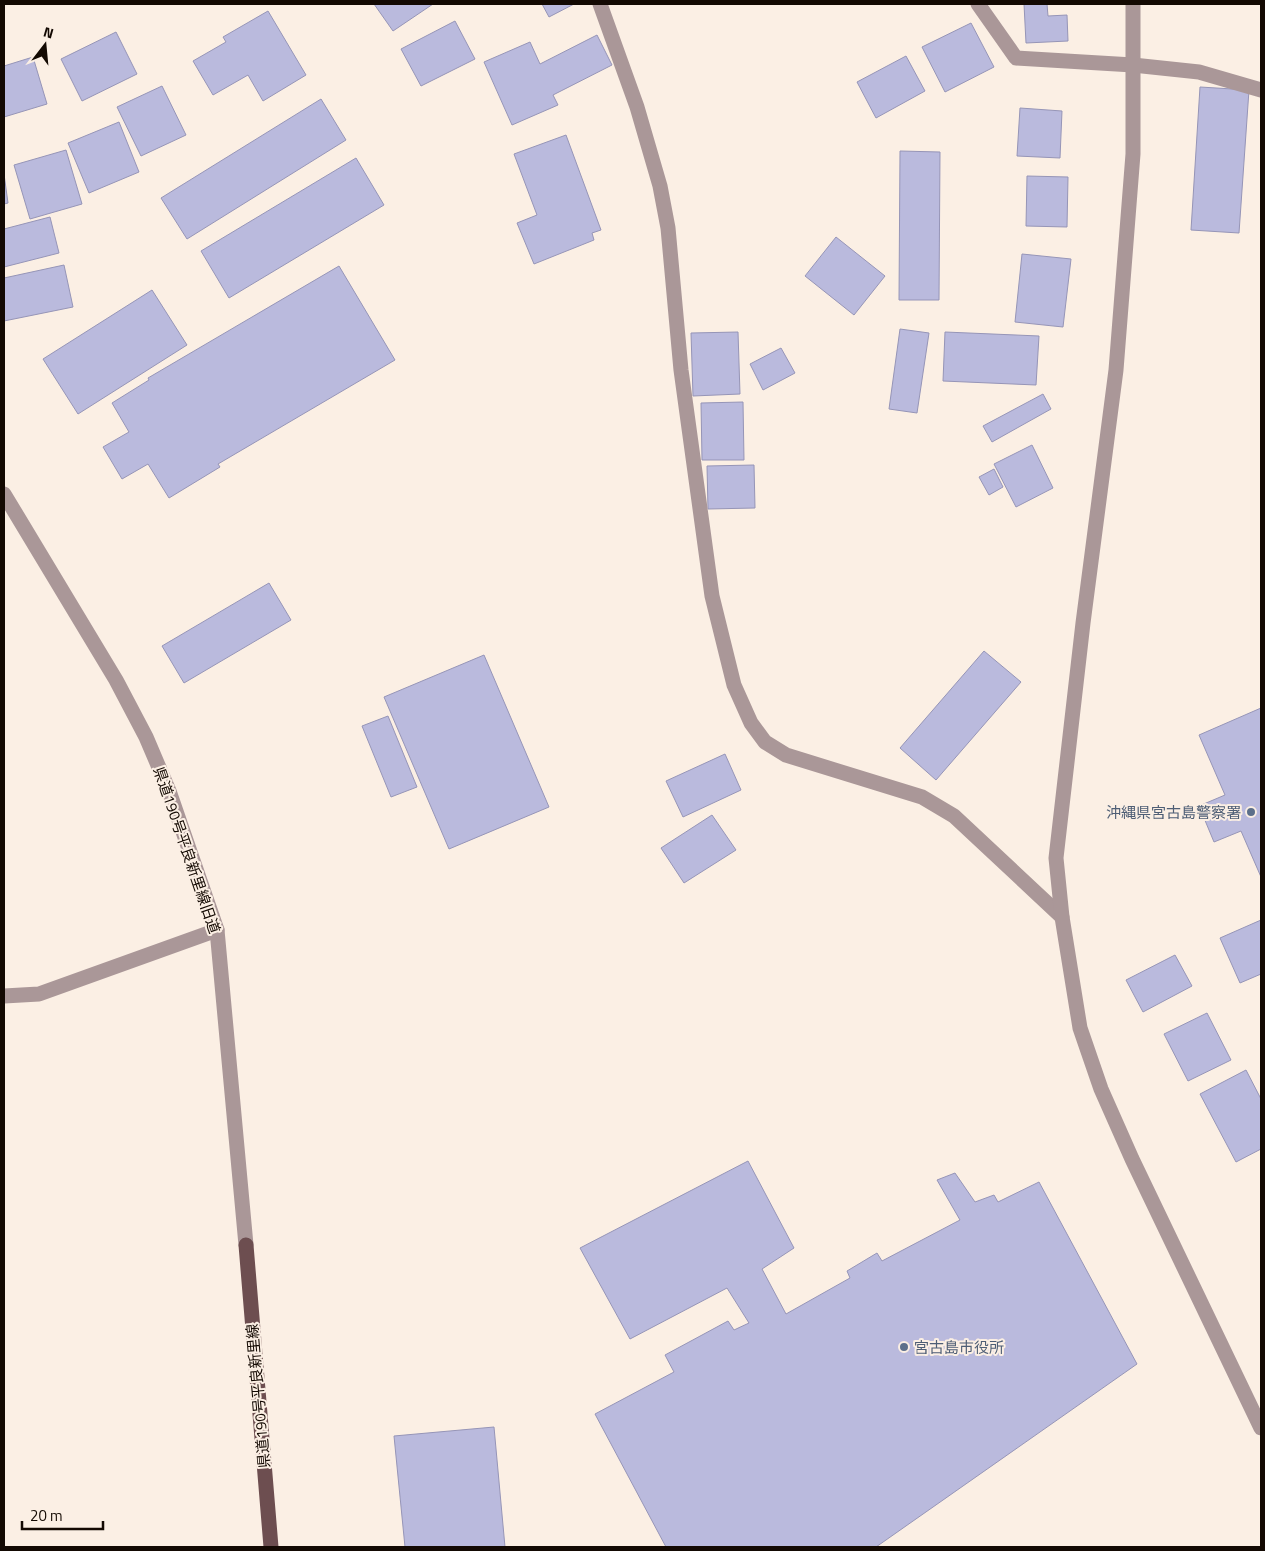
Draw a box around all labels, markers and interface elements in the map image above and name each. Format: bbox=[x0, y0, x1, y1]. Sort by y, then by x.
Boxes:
north arrow bbox=[20, 20, 70, 70]
text: N bbox=[41, 21, 56, 43]
street label: 県道190号平良新里線旧道 bbox=[148, 763, 226, 937]
place label: 沖縄県宮古島警察署 bbox=[1106, 801, 1241, 824]
marker: 沖縄県宮古島警察署 bbox=[1245, 806, 1257, 818]
street label: 県道190号平良新里線 bbox=[240, 1323, 276, 1469]
place label: 宮古島市役所 bbox=[914, 1336, 1004, 1359]
marker: 宮古島市役所 bbox=[898, 1341, 910, 1353]
scale bar bbox=[22, 1498, 104, 1530]
text: 20 m bbox=[30, 1504, 63, 1527]

